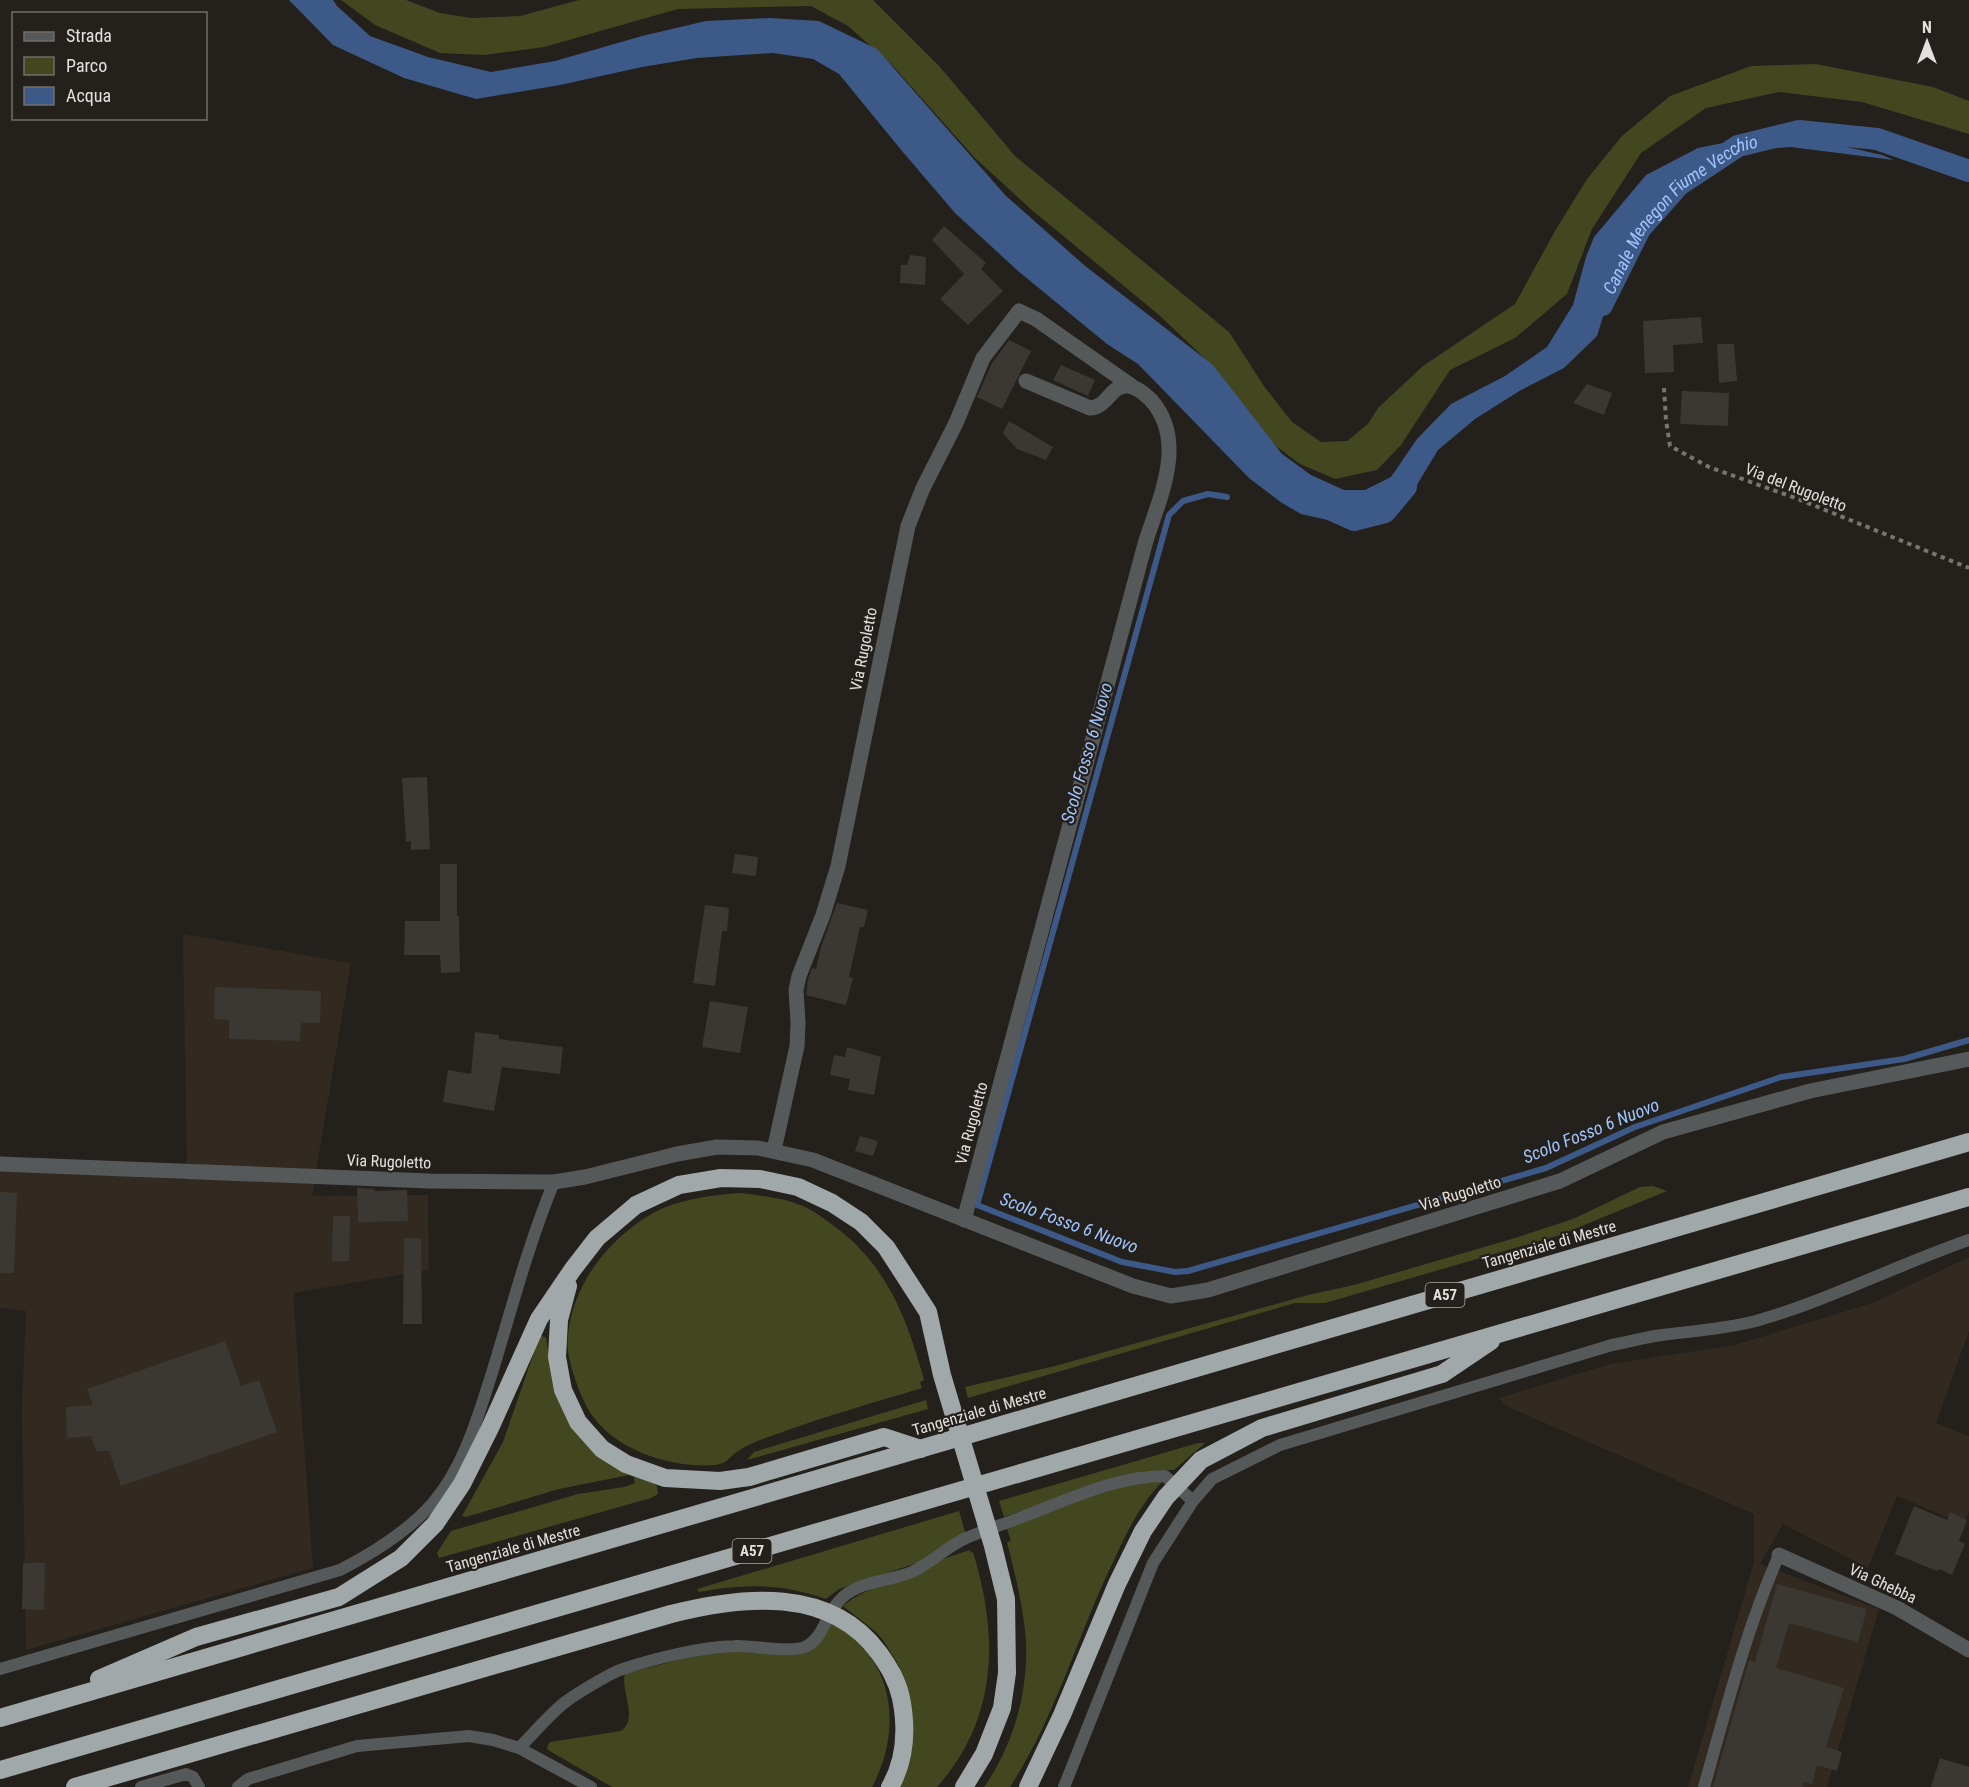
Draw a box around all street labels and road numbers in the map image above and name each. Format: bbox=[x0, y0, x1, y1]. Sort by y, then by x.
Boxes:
street label: Via del Rugoletto bbox=[1742, 459, 1849, 516]
street label: Via Rugoletto bbox=[846, 606, 881, 692]
street label: Via Rugoletto bbox=[951, 1080, 992, 1166]
street label: Via Rugoletto bbox=[346, 1151, 432, 1172]
street label: Via Rugoletto bbox=[1417, 1172, 1503, 1215]
street label: Tangenziale di Mestre bbox=[1480, 1216, 1618, 1273]
road number: A57 bbox=[1426, 1283, 1464, 1307]
street label: Tangenziale di Mestre bbox=[910, 1383, 1048, 1440]
street label: Tangenziale di Mestre bbox=[444, 1520, 582, 1577]
road number: A57 bbox=[732, 1539, 771, 1563]
street label: Via Ghebba bbox=[1846, 1560, 1919, 1607]

